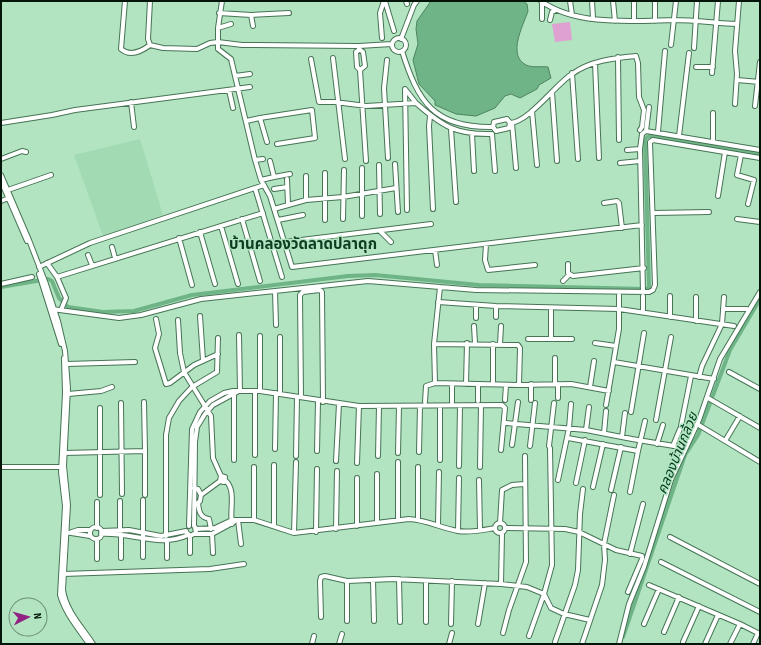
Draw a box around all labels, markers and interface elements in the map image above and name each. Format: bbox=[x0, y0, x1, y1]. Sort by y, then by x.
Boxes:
district label: บ้านคลองวัดลาดปลาดุก bbox=[229, 235, 377, 254]
water label: คลองบ้านกล้วย bbox=[653, 408, 702, 496]
north arrow bbox=[8, 597, 48, 637]
text: N bbox=[31, 612, 44, 620]

